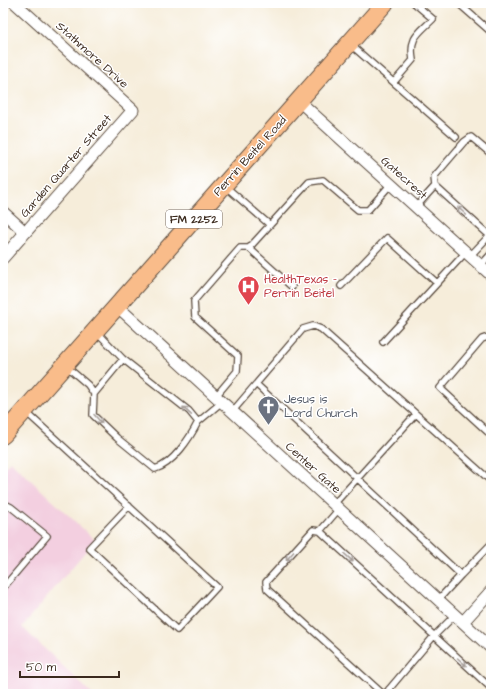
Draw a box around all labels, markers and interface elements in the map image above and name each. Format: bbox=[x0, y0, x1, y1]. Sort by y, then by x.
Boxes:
street label: Stathmore Drive bbox=[52, 18, 132, 93]
street label: Garden Quarter Street bbox=[16, 111, 116, 221]
street label: Perrin Beitel Road bbox=[209, 112, 291, 200]
street label: Gatecrest bbox=[377, 152, 431, 204]
one-way arrow bbox=[457, 206, 467, 215]
road number: FM 2252 bbox=[166, 210, 222, 228]
place label: HealthTexas - Perrin Beitel bbox=[264, 271, 337, 302]
hospital icon: HealthTexas - Perrin Beitel bbox=[235, 273, 261, 306]
place label: Jesus is Lord Church bbox=[284, 391, 357, 422]
church icon: Jesus is Lord Church bbox=[256, 393, 282, 426]
one-way arrow bbox=[182, 406, 193, 415]
one-way arrow bbox=[93, 413, 102, 424]
street label: Center Gate bbox=[281, 438, 345, 498]
one-way arrow bbox=[285, 551, 294, 561]
one-way arrow bbox=[344, 553, 354, 562]
scale bar bbox=[20, 653, 119, 679]
one-way arrow bbox=[457, 658, 468, 667]
text: 50 m bbox=[26, 659, 57, 676]

